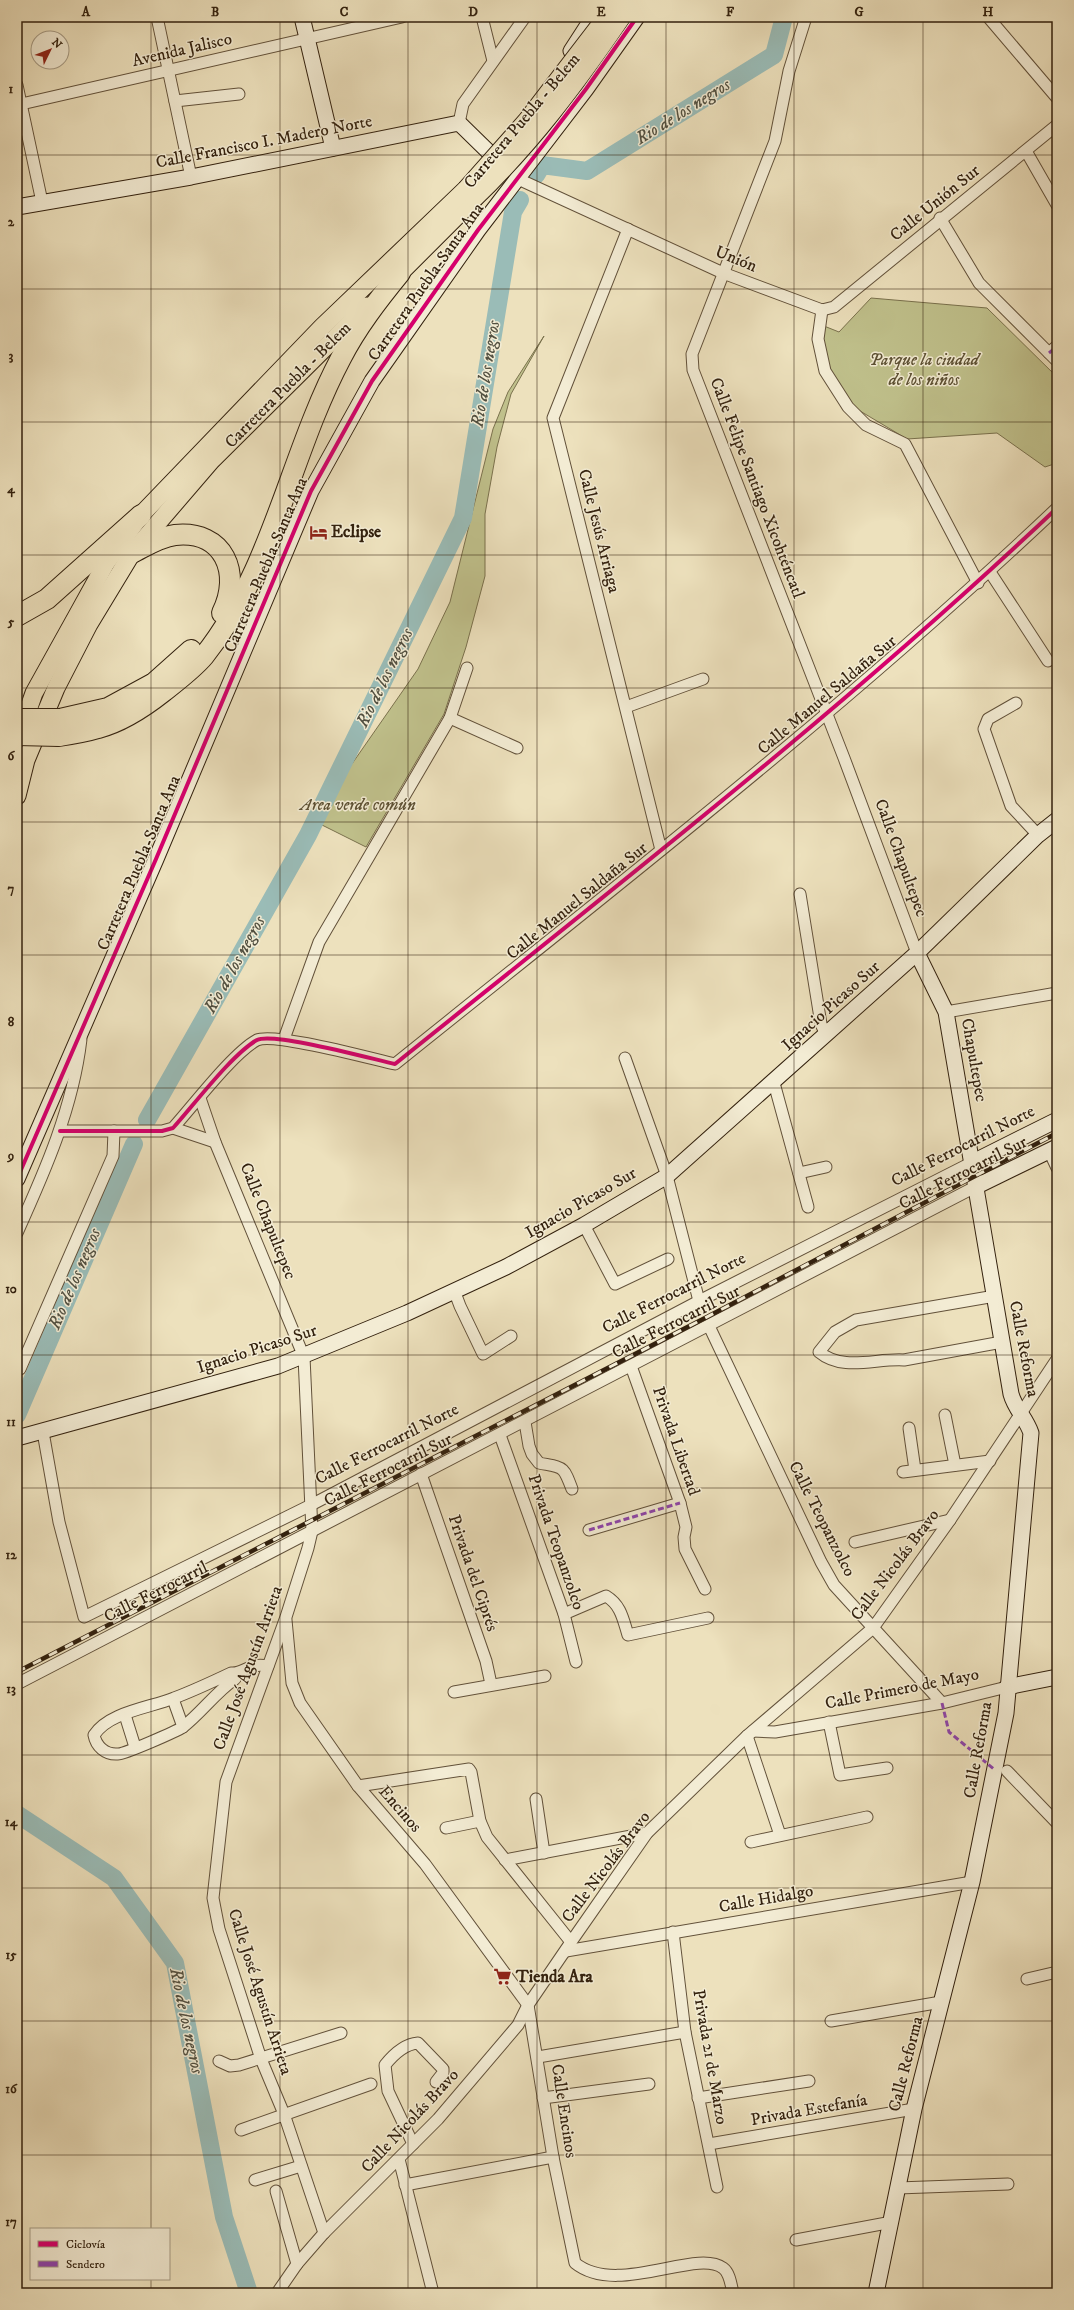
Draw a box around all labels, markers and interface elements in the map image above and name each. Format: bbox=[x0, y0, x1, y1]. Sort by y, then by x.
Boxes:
text: A bbox=[81, 4, 91, 20]
text: B bbox=[211, 4, 219, 20]
text: C bbox=[340, 4, 349, 20]
text: D bbox=[468, 4, 478, 20]
text: E bbox=[596, 4, 606, 20]
text: F bbox=[726, 4, 735, 20]
text: G bbox=[854, 4, 864, 20]
text: H bbox=[983, 4, 994, 20]
street label: Avenida Jalisco bbox=[130, 28, 234, 72]
north arrow bbox=[30, 30, 70, 70]
text: N bbox=[48, 36, 65, 52]
street label: Carretera Puebla - Belem bbox=[459, 49, 585, 193]
water label: Rio de los negros bbox=[631, 74, 735, 150]
text: 1 bbox=[9, 81, 14, 97]
street label: Calle Francisco I. Madero Norte bbox=[154, 110, 374, 174]
street label: Calle Unión Sur bbox=[885, 160, 985, 246]
street label: Carretera Puebla-Santa Ana bbox=[363, 198, 489, 365]
text: 2 bbox=[8, 214, 15, 230]
street label: Unión bbox=[712, 241, 760, 277]
street label: Carretera Puebla - Belem bbox=[220, 317, 356, 453]
water label: Rio de los negros bbox=[467, 319, 505, 430]
text: 3 bbox=[9, 348, 14, 364]
park label: Parque la ciudad de los niños bbox=[869, 349, 982, 391]
street label: Calle Felipe Santiago Xicohténcatl bbox=[705, 374, 809, 602]
street label: Calle Jesús Arriaga bbox=[573, 467, 625, 596]
street label: Carretera Puebla-Santa Ana bbox=[219, 473, 313, 656]
text: 4 bbox=[6, 481, 15, 498]
place label: Eclipse bbox=[331, 521, 381, 543]
hotel icon: Eclipse bbox=[308, 522, 328, 542]
text: 5 bbox=[7, 614, 15, 630]
water label: Rio de los negros bbox=[351, 624, 419, 732]
street label: Calle Manuel Saldaña Sur bbox=[753, 630, 902, 760]
text: 6 bbox=[8, 748, 16, 764]
street label: Carretera Puebla-Santa Ana bbox=[92, 771, 186, 954]
park label: Area verde común bbox=[298, 794, 416, 816]
street label: Calle Chapultepec bbox=[869, 796, 933, 920]
street label: Calle Manuel Saldaña Sur bbox=[502, 837, 652, 965]
text: 7 bbox=[8, 881, 15, 897]
water label: Rio de los negros bbox=[199, 912, 271, 1018]
street label: Ignacio Picaso Sur bbox=[777, 956, 885, 1056]
text: 8 bbox=[8, 1014, 15, 1030]
street label: Chapultepec bbox=[956, 1016, 992, 1104]
street label: Calle Ferrocarril Norte bbox=[887, 1100, 1039, 1192]
street label: Calle Ferrocarril Sur bbox=[895, 1131, 1031, 1215]
text: 9 bbox=[7, 1148, 14, 1164]
street label: Calle Chapultepec bbox=[235, 1159, 301, 1283]
street label: Ignacio Picaso Sur bbox=[521, 1162, 641, 1244]
water label: Rio de los negros bbox=[43, 1225, 106, 1334]
street label: Calle Ferrocarril Norte bbox=[598, 1247, 750, 1339]
street label: Calle Ferrocarril Sur bbox=[608, 1280, 744, 1364]
text: 10 bbox=[5, 1281, 17, 1297]
street label: Calle Reforma bbox=[1004, 1299, 1044, 1400]
street label: Ignacio Picaso Sur bbox=[194, 1319, 320, 1379]
street label: Privada Libertad bbox=[647, 1384, 705, 1499]
street label: Calle Ferrocarril Norte bbox=[311, 1398, 463, 1490]
text: 11 bbox=[6, 1414, 16, 1430]
street label: Calle Ferrocarril Sur bbox=[320, 1428, 456, 1512]
street label: Calle Teopanzolco bbox=[783, 1458, 861, 1580]
street label: Privada Teopanzolco bbox=[522, 1471, 590, 1613]
street label: Calle Nicolás Bravo bbox=[846, 1505, 944, 1625]
street label: Privada del Ciprés bbox=[443, 1512, 503, 1635]
text: 12 bbox=[5, 1547, 17, 1563]
street label: Calle Ferrocarril bbox=[100, 1556, 212, 1628]
street label: Calle José Agustín Arrieta bbox=[208, 1582, 288, 1753]
street label: Calle Primero de Mayo bbox=[823, 1663, 981, 1715]
text: 13 bbox=[6, 1681, 16, 1697]
street label: Calle Reforma bbox=[959, 1699, 997, 1800]
street label: Encinos bbox=[374, 1781, 427, 1837]
street label: Calle Nicolás Bravo bbox=[557, 1807, 655, 1927]
text: 14 bbox=[5, 1814, 18, 1831]
street label: Calle Hidalgo bbox=[717, 1880, 815, 1918]
street label: Calle José Agustín Arrieta bbox=[223, 1906, 297, 2079]
text: 15 bbox=[5, 1947, 17, 1963]
water label: Rio de los negros bbox=[164, 1965, 208, 2076]
place label: Tienda Ara bbox=[515, 1966, 594, 1988]
supermarket icon: Tienda Ara bbox=[493, 1967, 513, 1987]
street label: Privada 21 de Marzo bbox=[687, 1988, 733, 2126]
street label: Calle Reforma bbox=[884, 2013, 929, 2114]
street label: Calle Encinos bbox=[546, 2063, 582, 2160]
street label: Calle Nicolás Bravo bbox=[356, 2064, 464, 2178]
text: 16 bbox=[5, 2081, 18, 2097]
street label: Privada Estefanía bbox=[749, 2089, 870, 2131]
text: 17 bbox=[5, 2214, 17, 2230]
legend bbox=[30, 2228, 170, 2280]
text: Ciclovía bbox=[66, 2237, 106, 2252]
text: Sendero bbox=[66, 2257, 105, 2272]

